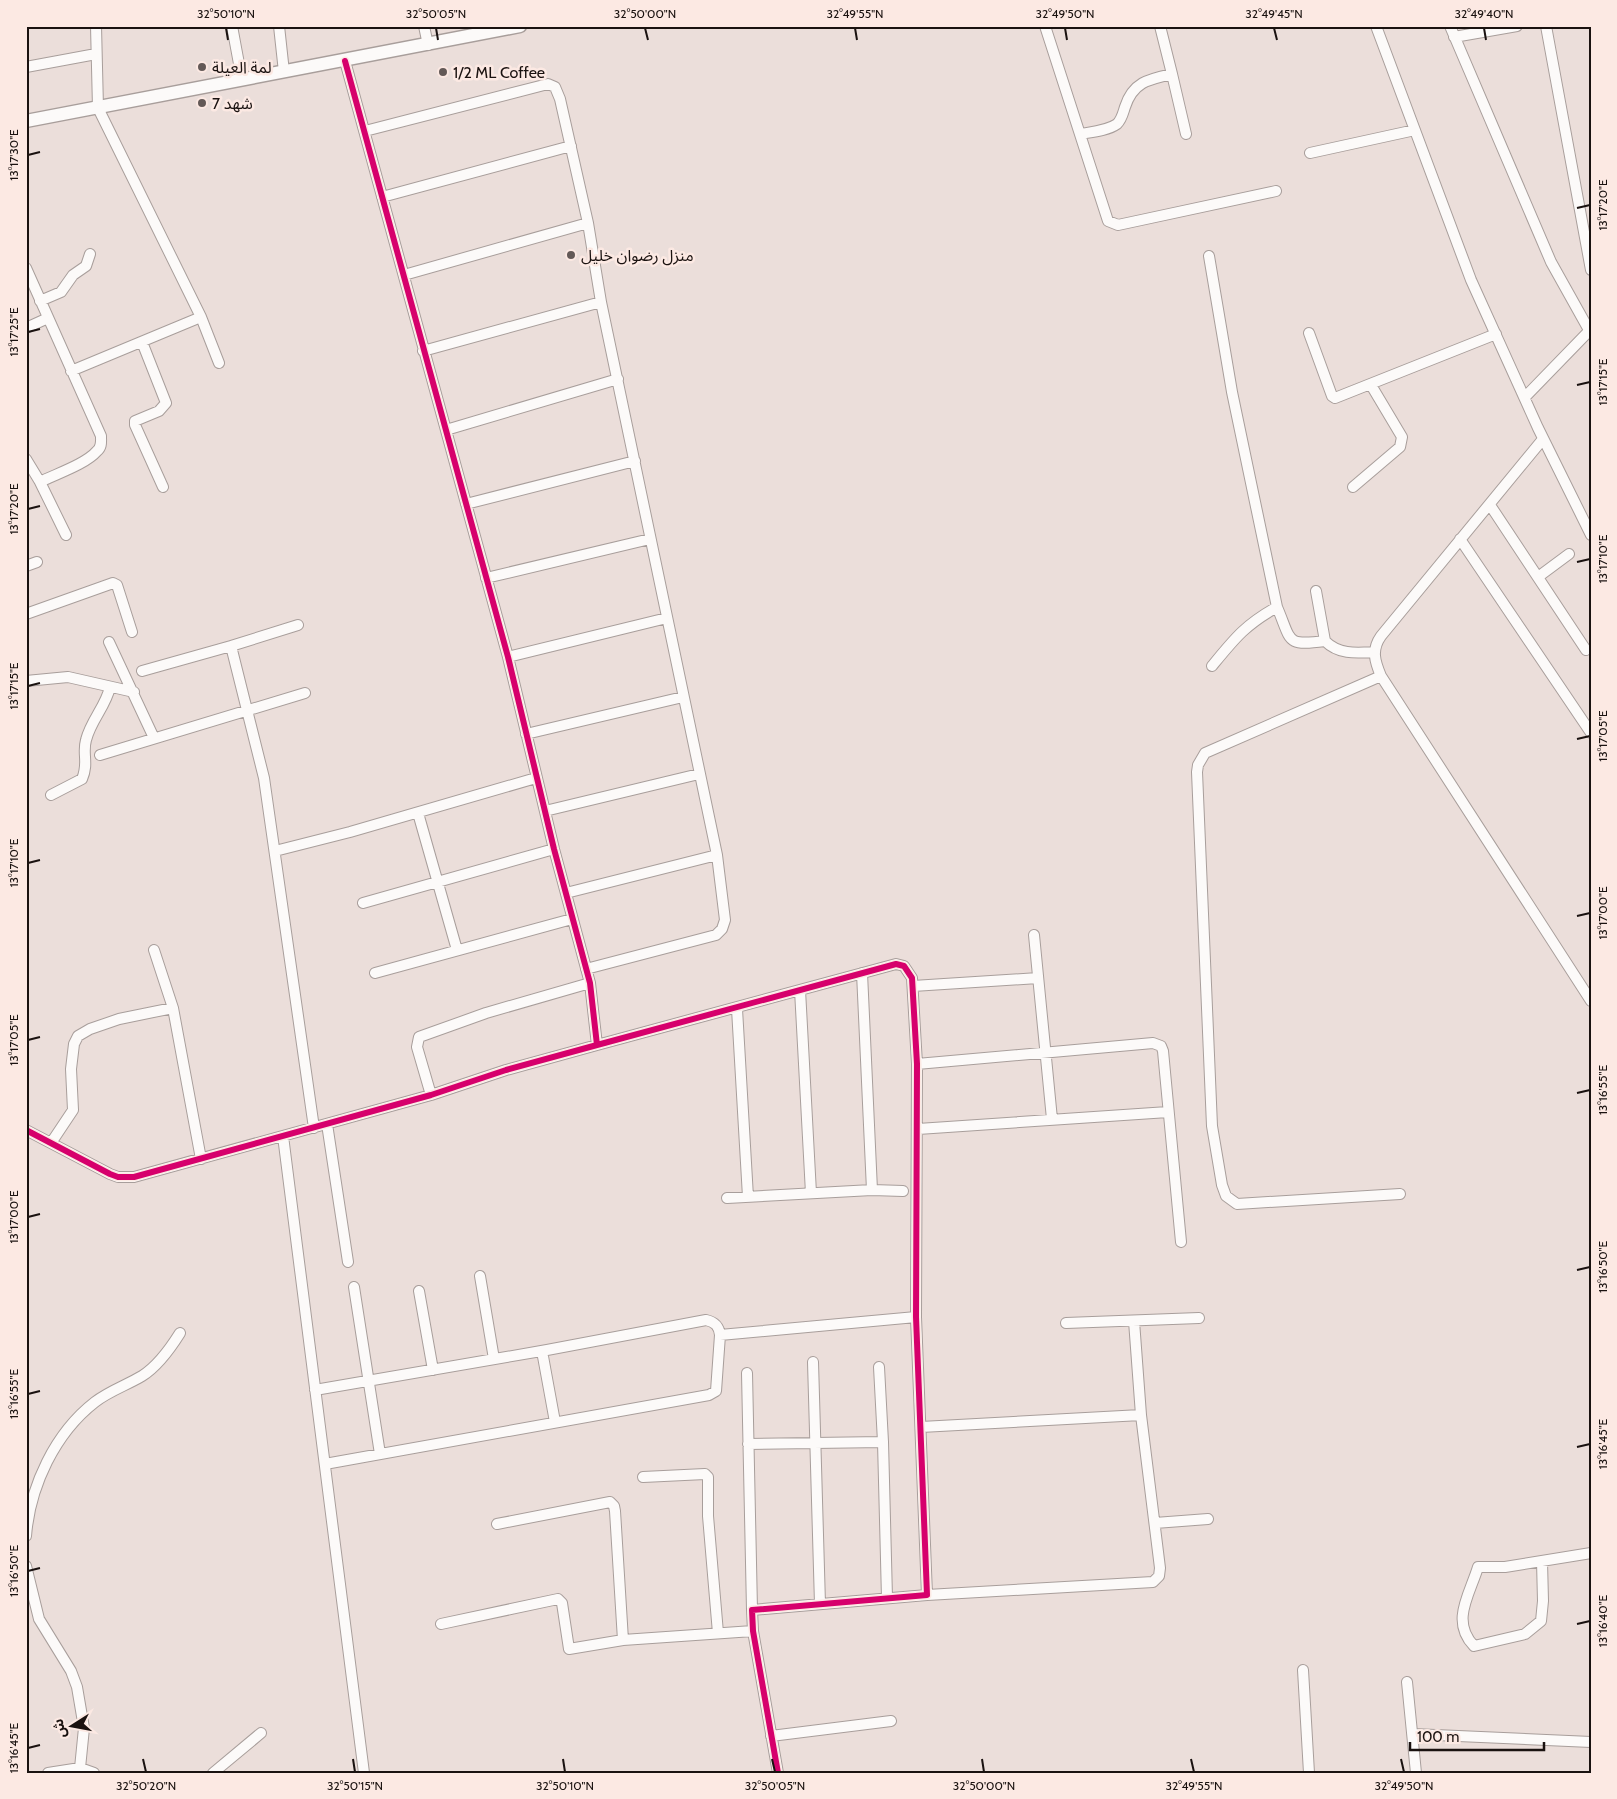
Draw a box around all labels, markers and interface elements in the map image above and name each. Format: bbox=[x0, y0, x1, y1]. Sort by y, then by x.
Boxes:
text: 32°50'10"N bbox=[197, 6, 255, 21]
text: 32°50'05"N bbox=[406, 6, 466, 21]
text: 32°50'00"N bbox=[614, 6, 676, 21]
text: 32°49'55"N bbox=[826, 6, 884, 21]
text: 32°49'50"N bbox=[1036, 6, 1094, 21]
text: 32°49'45"N bbox=[1245, 6, 1303, 21]
text: 32°49'40"N bbox=[1454, 6, 1514, 21]
place label: لمة العيلة bbox=[212, 58, 272, 77]
marker: لمة العيلة bbox=[196, 61, 208, 73]
place label: 1/2 ML Coffee bbox=[453, 63, 545, 82]
marker: 1/2 ML Coffee bbox=[437, 66, 449, 78]
place label: شهد 7 bbox=[212, 94, 253, 113]
marker: شهد 7 bbox=[196, 97, 208, 109]
text: 13°17'30"E bbox=[6, 129, 21, 181]
text: 13°17'20"E bbox=[1595, 179, 1610, 231]
place label: منزل رضوان خليل bbox=[581, 246, 694, 266]
marker: منزل رضوان خليل bbox=[565, 249, 577, 261]
text: 13°17'25"E bbox=[6, 307, 21, 357]
text: 13°17'15"E bbox=[1595, 358, 1610, 405]
text: 13°17'20"E bbox=[6, 483, 21, 535]
text: 13°17'10"E bbox=[1595, 534, 1610, 583]
text: 13°17'15"E bbox=[6, 662, 21, 709]
text: 13°17'05"E bbox=[1595, 710, 1610, 762]
text: 13°17'10"E bbox=[6, 838, 21, 887]
text: 13°17'00"E bbox=[1595, 886, 1610, 940]
text: 13°17'05"E bbox=[6, 1014, 21, 1066]
text: 13°16'55"E bbox=[1595, 1065, 1610, 1115]
text: 13°17'00"E bbox=[6, 1190, 21, 1244]
text: 13°16'50"E bbox=[1595, 1241, 1610, 1293]
text: 13°16'55"E bbox=[6, 1369, 21, 1419]
text: 13°16'45"E bbox=[1595, 1418, 1610, 1469]
text: 13°16'50"E bbox=[6, 1545, 21, 1597]
text: 13°16'40"E bbox=[1595, 1595, 1610, 1647]
north arrow bbox=[48, 1702, 98, 1752]
text: ش bbox=[49, 1717, 70, 1740]
scale bar bbox=[1410, 1719, 1543, 1751]
text: 13°16'45"E bbox=[6, 1722, 21, 1773]
text: 100 m bbox=[1417, 1728, 1459, 1746]
text: 32°50'20"N bbox=[116, 1778, 176, 1793]
text: 32°50'15"N bbox=[327, 1778, 383, 1793]
text: 32°50'10"N bbox=[536, 1778, 594, 1793]
text: 32°50'05"N bbox=[745, 1778, 805, 1793]
text: 32°50'00"N bbox=[953, 1778, 1015, 1793]
text: 32°49'55"N bbox=[1165, 1778, 1223, 1793]
text: 32°49'50"N bbox=[1375, 1778, 1433, 1793]

